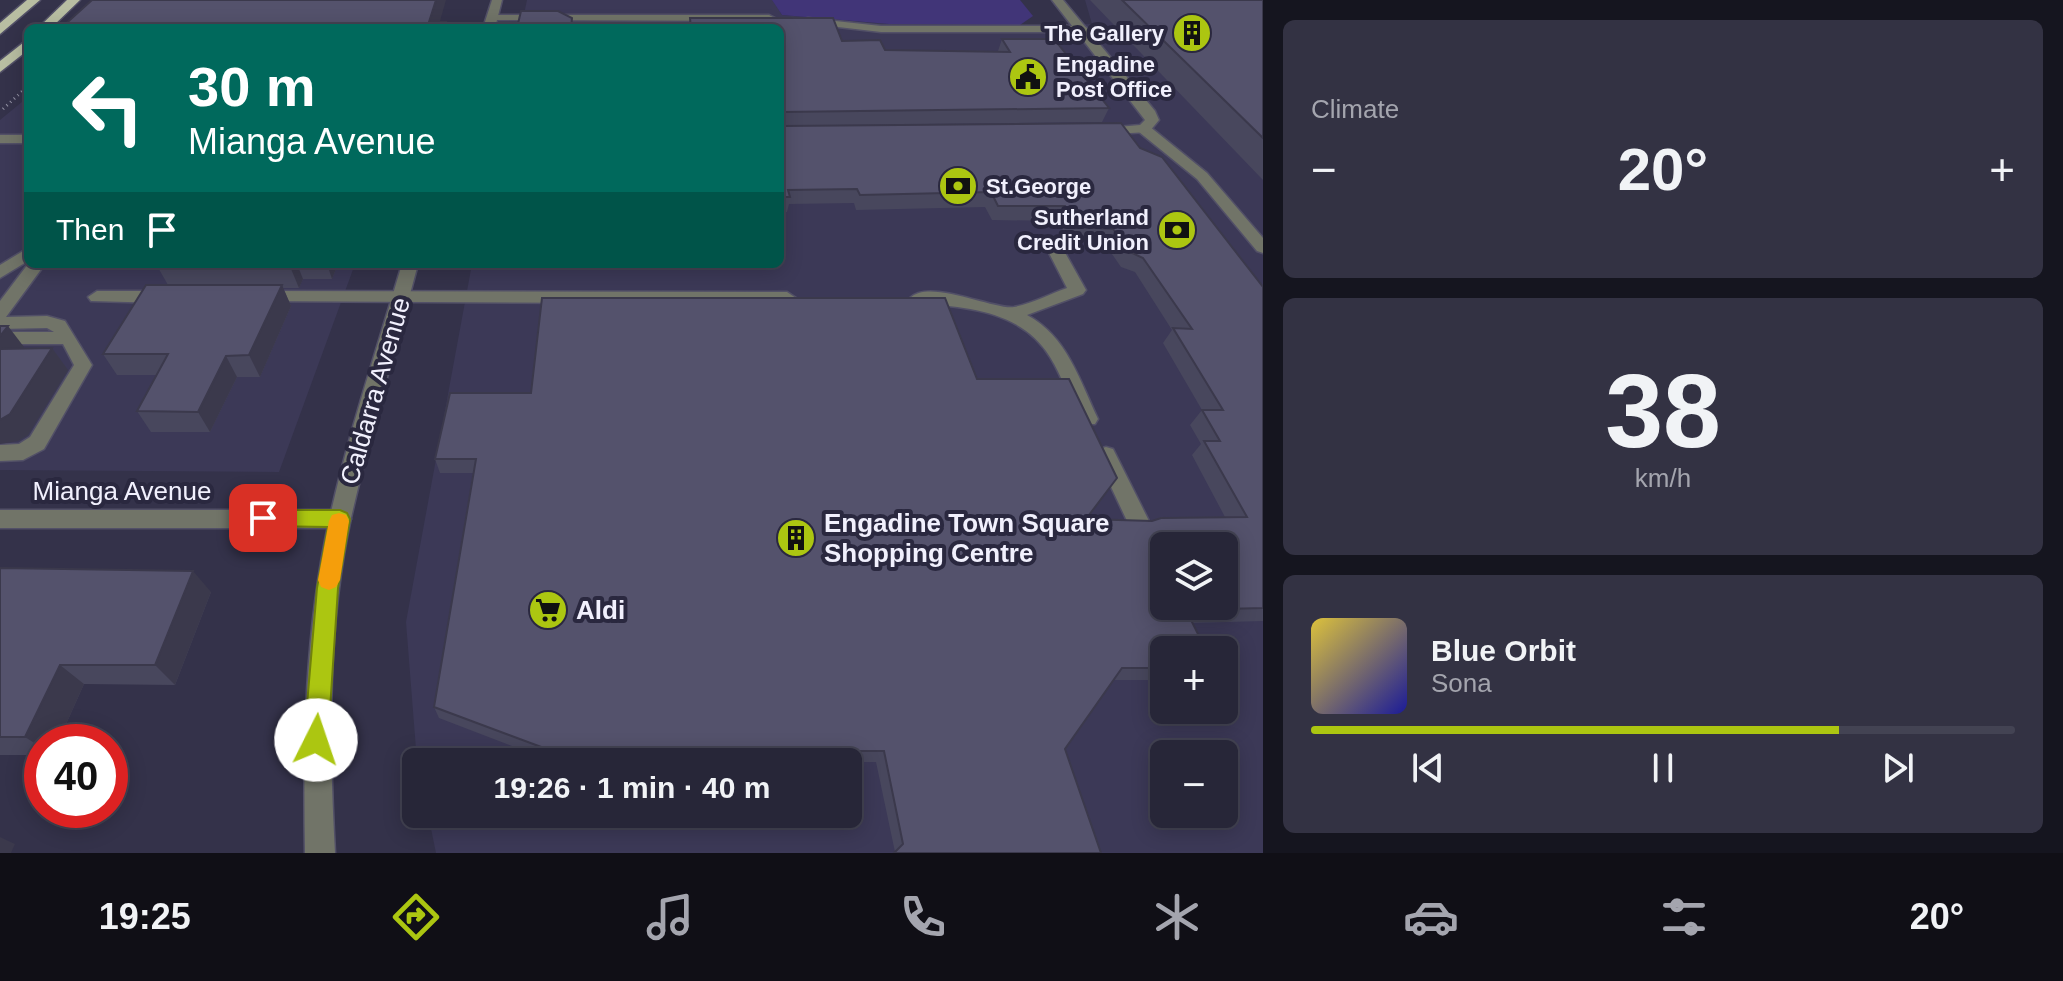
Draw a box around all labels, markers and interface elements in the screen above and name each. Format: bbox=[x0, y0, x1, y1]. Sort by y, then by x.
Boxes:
building icon: The Gallery bbox=[1171, 12, 1213, 54]
place label: The Gallery bbox=[1044, 21, 1165, 46]
place label: Engadine Post Office bbox=[1056, 52, 1172, 102]
text: 30 m bbox=[188, 55, 316, 118]
icon: left bbox=[56, 56, 160, 160]
public building icon: Engadine Post Office bbox=[1007, 56, 1049, 98]
text: Climate bbox=[1311, 94, 1399, 124]
text: Mianga Avenue bbox=[188, 121, 436, 162]
text: 20° bbox=[1618, 136, 1708, 203]
text: − bbox=[1311, 145, 1337, 194]
text: + bbox=[1989, 145, 2015, 194]
bank icon: St.George bbox=[937, 165, 979, 207]
place label: St.George bbox=[986, 174, 1091, 199]
place label: Sutherland Credit Union bbox=[1017, 205, 1149, 255]
icon: arrive bbox=[140, 208, 184, 252]
bank icon: Sutherland Credit Union bbox=[1156, 209, 1198, 251]
text: Then bbox=[56, 213, 124, 246]
street label: Caldarra Avenue bbox=[334, 294, 416, 488]
text: 38 bbox=[1605, 353, 1721, 469]
text: km/h bbox=[1635, 463, 1691, 493]
street label: Mianga Avenue bbox=[33, 476, 211, 506]
pin bbox=[229, 484, 297, 552]
icon: arrive bbox=[241, 496, 285, 540]
place label: Engadine Town Square Shopping Centre bbox=[824, 508, 1110, 568]
building icon: Engadine Town Square Shopping Centre bbox=[775, 517, 817, 559]
map controls bbox=[1150, 532, 1238, 828]
button: layers bbox=[1150, 532, 1238, 620]
supermarket icon: Aldi bbox=[527, 589, 569, 631]
place label: Aldi bbox=[576, 595, 625, 625]
text: Blue Orbit bbox=[1431, 634, 1576, 667]
button: + bbox=[1150, 636, 1238, 724]
text: Sona bbox=[1431, 668, 1492, 698]
position arrow bbox=[274, 698, 358, 782]
speed limit sign: 40 bbox=[24, 724, 128, 828]
button: − bbox=[1150, 740, 1238, 828]
icon: previous bbox=[1406, 746, 1450, 790]
icon: pause bbox=[1641, 746, 1685, 790]
icon: next bbox=[1876, 746, 1920, 790]
text: 19:26 · 1 min · 40 m bbox=[494, 771, 770, 804]
icon: directions bbox=[388, 889, 444, 945]
icon: music bbox=[642, 889, 698, 945]
icon: phone bbox=[895, 889, 951, 945]
icon: climate bbox=[1149, 889, 1205, 945]
icon: car bbox=[1403, 889, 1459, 945]
icon: filters bbox=[1656, 889, 1712, 945]
text: 19:25 bbox=[99, 896, 191, 937]
text: 20° bbox=[1910, 896, 1964, 937]

